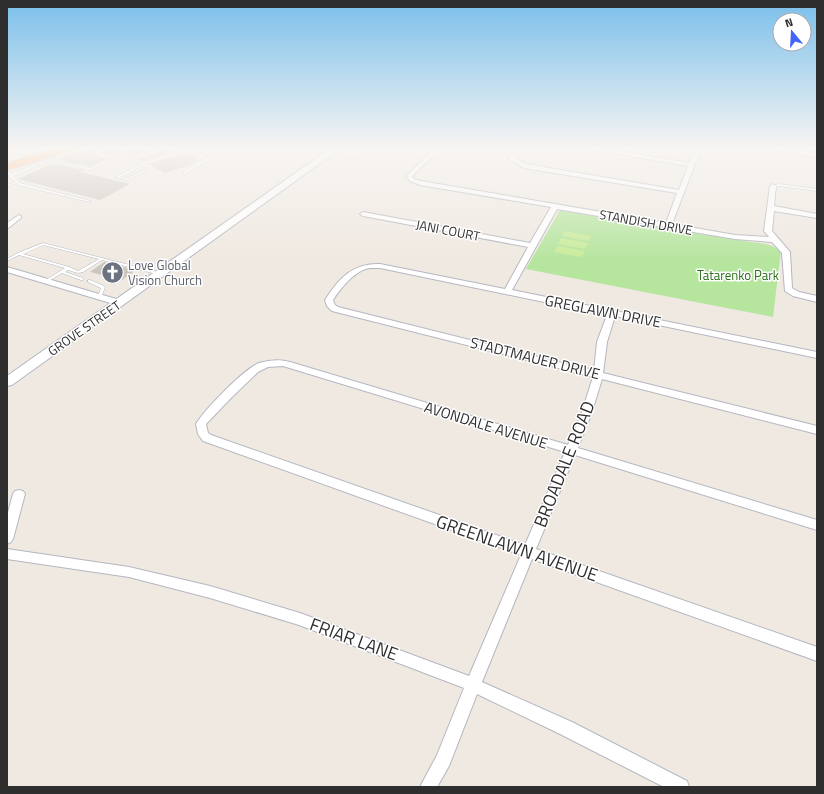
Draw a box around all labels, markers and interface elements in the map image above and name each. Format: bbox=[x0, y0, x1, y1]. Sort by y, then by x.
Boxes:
north arrow bbox=[772, 12, 812, 52]
text: N bbox=[783, 14, 795, 31]
street label: STANDISH DRIVE bbox=[598, 204, 694, 240]
street label: JANI COURT bbox=[414, 214, 482, 246]
place label: Love Global Vision Church bbox=[128, 255, 202, 290]
church icon: Love Global Vision Church bbox=[99, 259, 125, 285]
park label: Tatarenko Park bbox=[697, 265, 779, 285]
street label: GREGLAWN DRIVE bbox=[543, 288, 663, 334]
street label: GROVE STREET bbox=[43, 295, 125, 361]
street label: STADTMAUER DRIVE bbox=[468, 331, 602, 385]
street label: AVONDALE AVENUE bbox=[421, 395, 551, 455]
street label: BROADALE ROAD bbox=[526, 397, 602, 531]
street label: GREENLAWN AVENUE bbox=[432, 508, 602, 588]
street label: FRIAR LANE bbox=[306, 611, 402, 667]

